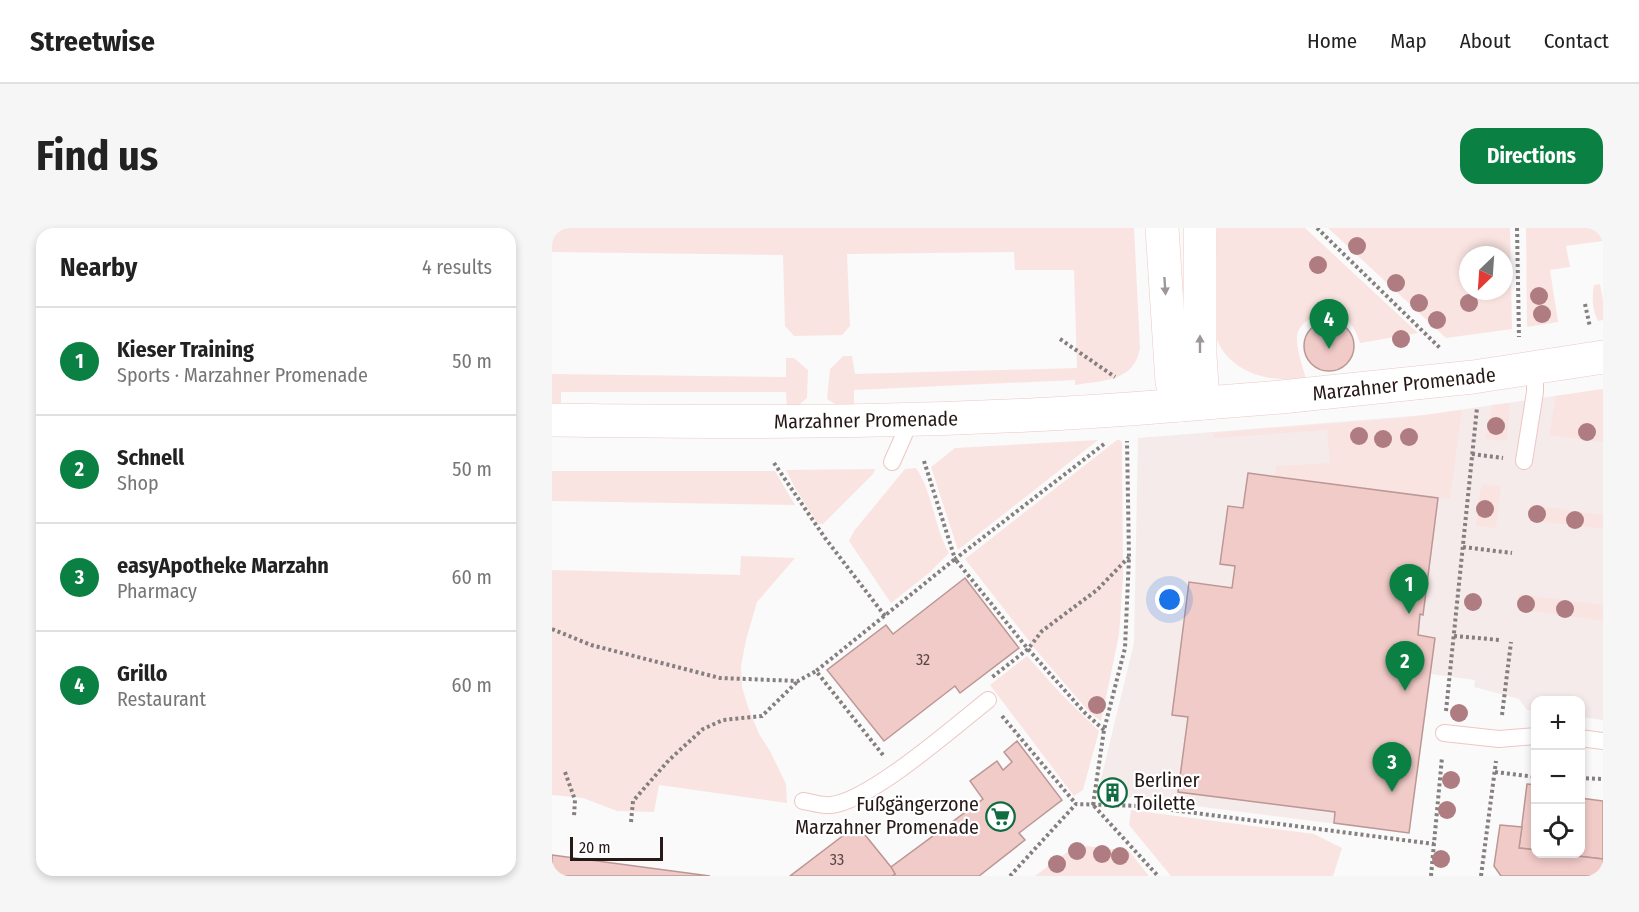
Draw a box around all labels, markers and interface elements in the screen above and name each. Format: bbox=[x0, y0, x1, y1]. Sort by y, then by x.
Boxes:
text: Streetwise bbox=[30, 25, 155, 58]
text: Home bbox=[1307, 28, 1357, 54]
text: Map bbox=[1390, 28, 1427, 54]
text: About bbox=[1460, 28, 1511, 54]
text: Contact bbox=[1544, 28, 1609, 54]
button: Directions bbox=[1460, 128, 1603, 184]
text: Find us bbox=[36, 131, 158, 181]
north arrow bbox=[1459, 246, 1513, 300]
text: Nearby bbox=[60, 252, 137, 283]
text: 4 results bbox=[422, 255, 492, 279]
one-way arrow bbox=[1161, 277, 1170, 296]
pin: 4 bbox=[1310, 300, 1348, 349]
one-way arrow bbox=[1195, 335, 1205, 354]
text: Kieser Training bbox=[117, 336, 254, 363]
text: 1 bbox=[75, 349, 84, 373]
text: 50 m bbox=[452, 349, 492, 373]
street label: Marzahner Promenade bbox=[1311, 362, 1497, 406]
text: Sports · Marzahner Promenade bbox=[117, 363, 368, 387]
street label: Marzahner Promenade bbox=[774, 406, 958, 434]
text: Schnell bbox=[117, 444, 184, 471]
text: 2 bbox=[75, 457, 84, 481]
text: 50 m bbox=[452, 457, 492, 481]
text: Shop bbox=[117, 471, 159, 495]
text: easyApotheke Marzahn bbox=[117, 552, 329, 579]
pin: 1 bbox=[1390, 564, 1428, 614]
text: 3 bbox=[75, 565, 84, 589]
text: 60 m bbox=[452, 565, 492, 589]
text: Pharmacy bbox=[117, 579, 197, 603]
your location bbox=[1155, 585, 1184, 614]
pin: 2 bbox=[1386, 642, 1424, 691]
house number: 32 bbox=[916, 650, 930, 669]
text: Grillo bbox=[117, 660, 167, 687]
text: 4 bbox=[74, 673, 85, 697]
text: 60 m bbox=[452, 673, 492, 697]
text: Restaurant bbox=[117, 687, 206, 711]
map controls bbox=[1531, 696, 1585, 858]
button: + bbox=[1531, 696, 1585, 750]
pin: 3 bbox=[1372, 742, 1412, 792]
button: − bbox=[1531, 750, 1585, 804]
place label: Berliner Toilette bbox=[1134, 768, 1200, 815]
building icon: Berliner Toilette bbox=[1097, 776, 1129, 808]
place label: Fußgängerzone Marzahner Promenade bbox=[795, 792, 979, 839]
supermarket icon: Fußgängerzone Marzahner Promenade bbox=[984, 800, 1016, 832]
button: locate bbox=[1531, 804, 1585, 858]
scale bar bbox=[570, 834, 663, 862]
text: 20 m bbox=[579, 838, 610, 857]
house number: 33 bbox=[830, 850, 844, 869]

